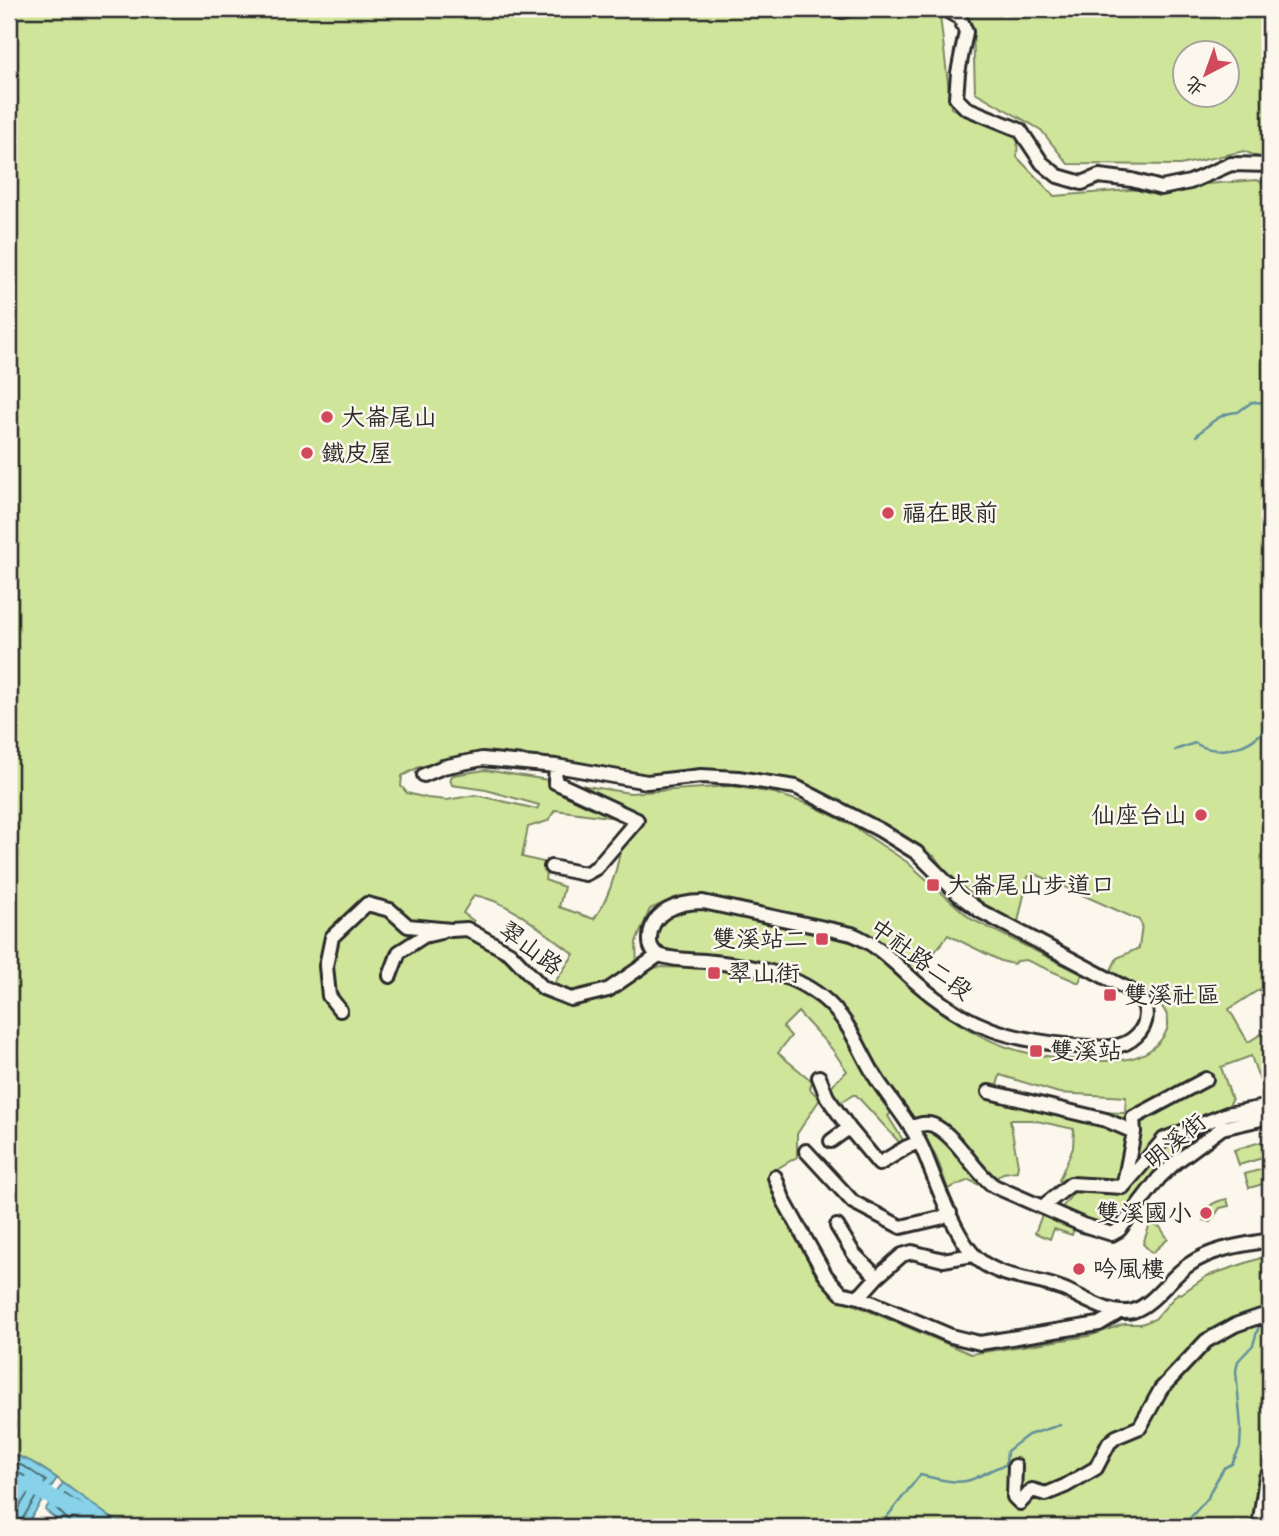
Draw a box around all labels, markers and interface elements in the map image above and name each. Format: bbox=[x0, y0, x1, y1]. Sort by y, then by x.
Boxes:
north arrow bbox=[1170, 38, 1240, 108]
text: 北 bbox=[1179, 72, 1210, 103]
place label: 大崙尾山 bbox=[341, 400, 437, 431]
marker: 大崙尾山 bbox=[319, 409, 335, 425]
place label: 鐵皮屋 bbox=[321, 436, 393, 467]
marker: 鐵皮屋 bbox=[299, 445, 315, 461]
place label: 福在眼前 bbox=[902, 496, 998, 527]
marker: 福在眼前 bbox=[880, 505, 896, 521]
place label: 仙座台山 bbox=[1091, 798, 1187, 829]
marker: 仙座台山 bbox=[1193, 807, 1209, 823]
place label: 大崙尾山步道口 bbox=[947, 868, 1115, 899]
marker: 大崙尾山步道口 bbox=[925, 877, 941, 893]
street label: 中社路二段 bbox=[864, 910, 980, 1006]
street label: 翠山路 bbox=[494, 913, 570, 981]
place label: 雙溪站二 bbox=[712, 922, 808, 953]
marker: 雙溪站二 bbox=[814, 931, 830, 947]
place label: 翠山街 bbox=[728, 956, 800, 987]
marker: 翠山街 bbox=[706, 965, 722, 981]
place label: 雙溪社區 bbox=[1124, 978, 1220, 1009]
marker: 雙溪社區 bbox=[1102, 987, 1118, 1003]
place label: 雙溪站 bbox=[1050, 1034, 1122, 1065]
marker: 雙溪站 bbox=[1028, 1043, 1044, 1059]
street label: 明溪街 bbox=[1136, 1105, 1212, 1175]
place label: 雙溪國小 bbox=[1096, 1196, 1192, 1227]
marker: 雙溪國小 bbox=[1198, 1205, 1214, 1221]
place label: 吟風樓 bbox=[1093, 1252, 1165, 1283]
marker: 吟風樓 bbox=[1071, 1261, 1087, 1277]

